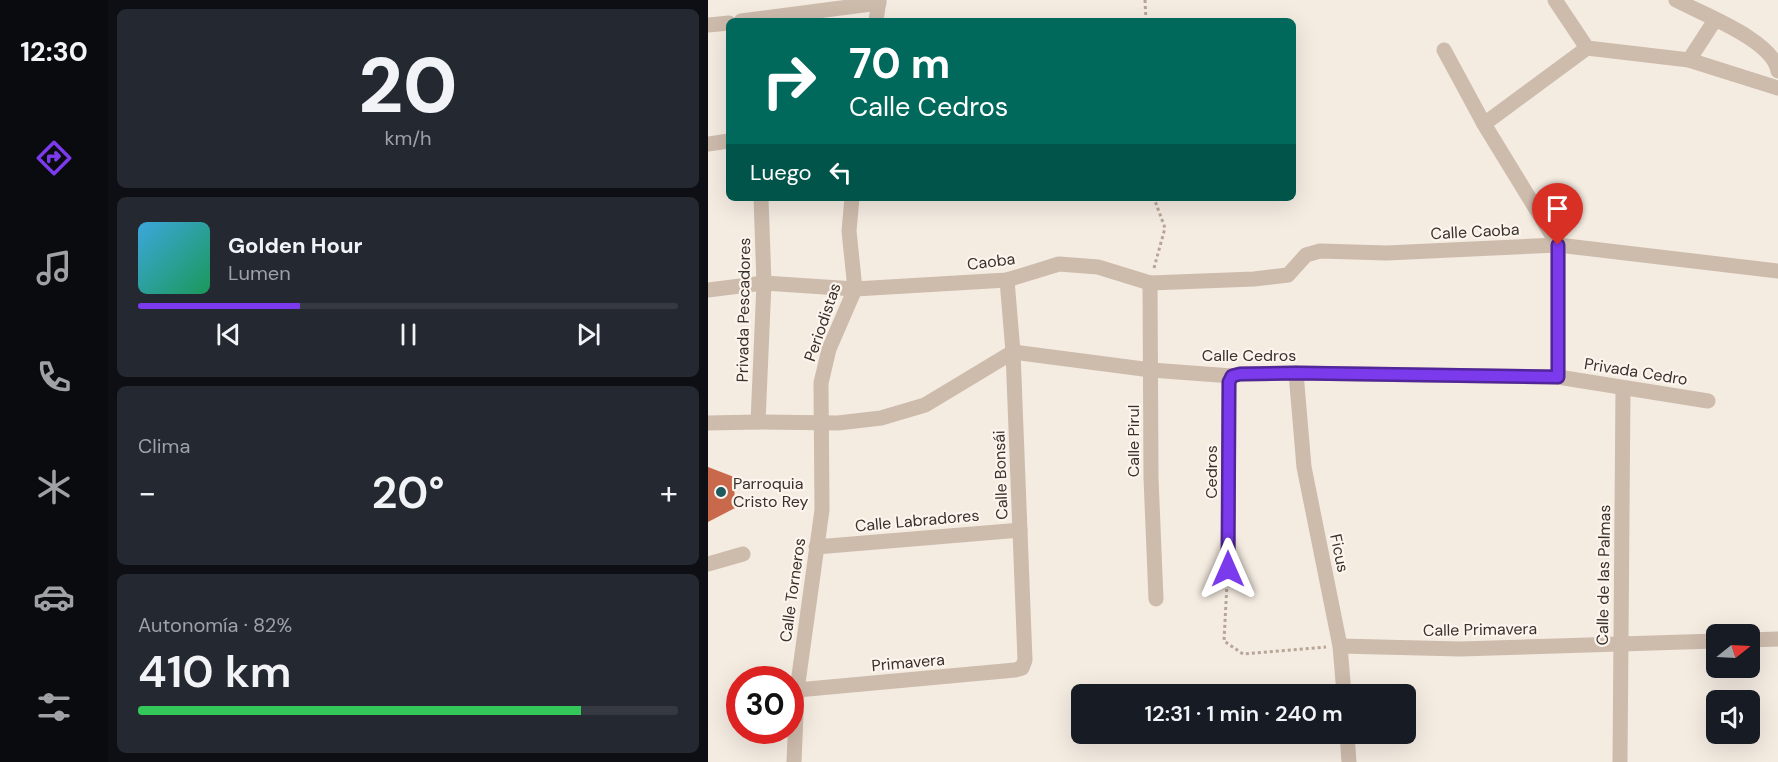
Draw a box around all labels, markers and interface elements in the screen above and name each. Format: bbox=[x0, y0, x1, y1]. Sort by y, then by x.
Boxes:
text: 12:30 bbox=[20, 34, 88, 69]
text: 20 bbox=[358, 35, 458, 136]
text: 70 m bbox=[849, 36, 950, 91]
icon: right bbox=[750, 42, 828, 120]
text: Calle Cedros bbox=[849, 89, 1008, 124]
text: km/h bbox=[384, 125, 432, 151]
icon: directions bbox=[33, 137, 75, 179]
icon: left bbox=[824, 156, 857, 189]
text: Luego bbox=[750, 158, 812, 187]
pin bbox=[1532, 183, 1583, 245]
icon: arrive bbox=[1541, 192, 1574, 225]
street label: Calle Caoba bbox=[1430, 219, 1520, 244]
text: Golden Hour bbox=[228, 231, 363, 260]
street label: Privada Pescadores bbox=[732, 237, 755, 383]
icon: music bbox=[33, 247, 75, 289]
street label: Caoba bbox=[966, 248, 1016, 275]
text: Lumen bbox=[228, 260, 291, 286]
street label: Periodistas bbox=[799, 280, 846, 364]
icon: previous bbox=[212, 318, 245, 351]
icon: pause bbox=[392, 318, 425, 351]
icon: next bbox=[572, 318, 605, 351]
street label: Calle Cedros bbox=[1202, 345, 1296, 366]
street label: Privada Cedro bbox=[1583, 353, 1689, 390]
icon: phone bbox=[33, 356, 75, 398]
street label: Calle Pirul bbox=[1123, 405, 1144, 477]
street label: Calle Bonsái bbox=[988, 430, 1013, 520]
text: Clima bbox=[138, 433, 190, 459]
street label: Cedros bbox=[1201, 445, 1222, 499]
text: 20° bbox=[371, 463, 445, 522]
icon: climate bbox=[33, 466, 75, 508]
text: − bbox=[138, 471, 156, 514]
text: + bbox=[660, 471, 678, 514]
place label: Parroquia Cristo Rey bbox=[733, 473, 808, 512]
marker: Parroquia Cristo Rey bbox=[714, 485, 728, 499]
street label: Calle de las Palmas bbox=[1592, 504, 1615, 646]
street label: Calle Labradores bbox=[854, 505, 980, 536]
street label: Ficus bbox=[1325, 532, 1354, 574]
street label: Calle Torneros bbox=[775, 537, 810, 644]
position arrow bbox=[1196, 537, 1260, 601]
icon: car bbox=[33, 576, 75, 618]
text: Autonomía · 82% bbox=[138, 612, 292, 638]
street label: Calle Primavera bbox=[1423, 618, 1537, 641]
north arrow bbox=[1706, 624, 1760, 678]
map controls bbox=[1706, 624, 1760, 744]
text: 410 km bbox=[138, 642, 291, 701]
street label: Primavera bbox=[871, 649, 946, 676]
speed limit sign: 30 bbox=[726, 666, 804, 744]
icon: filters bbox=[33, 686, 75, 728]
button: sound bbox=[1706, 690, 1760, 744]
text: 12:31 · 1 min · 240 m bbox=[1144, 699, 1343, 728]

